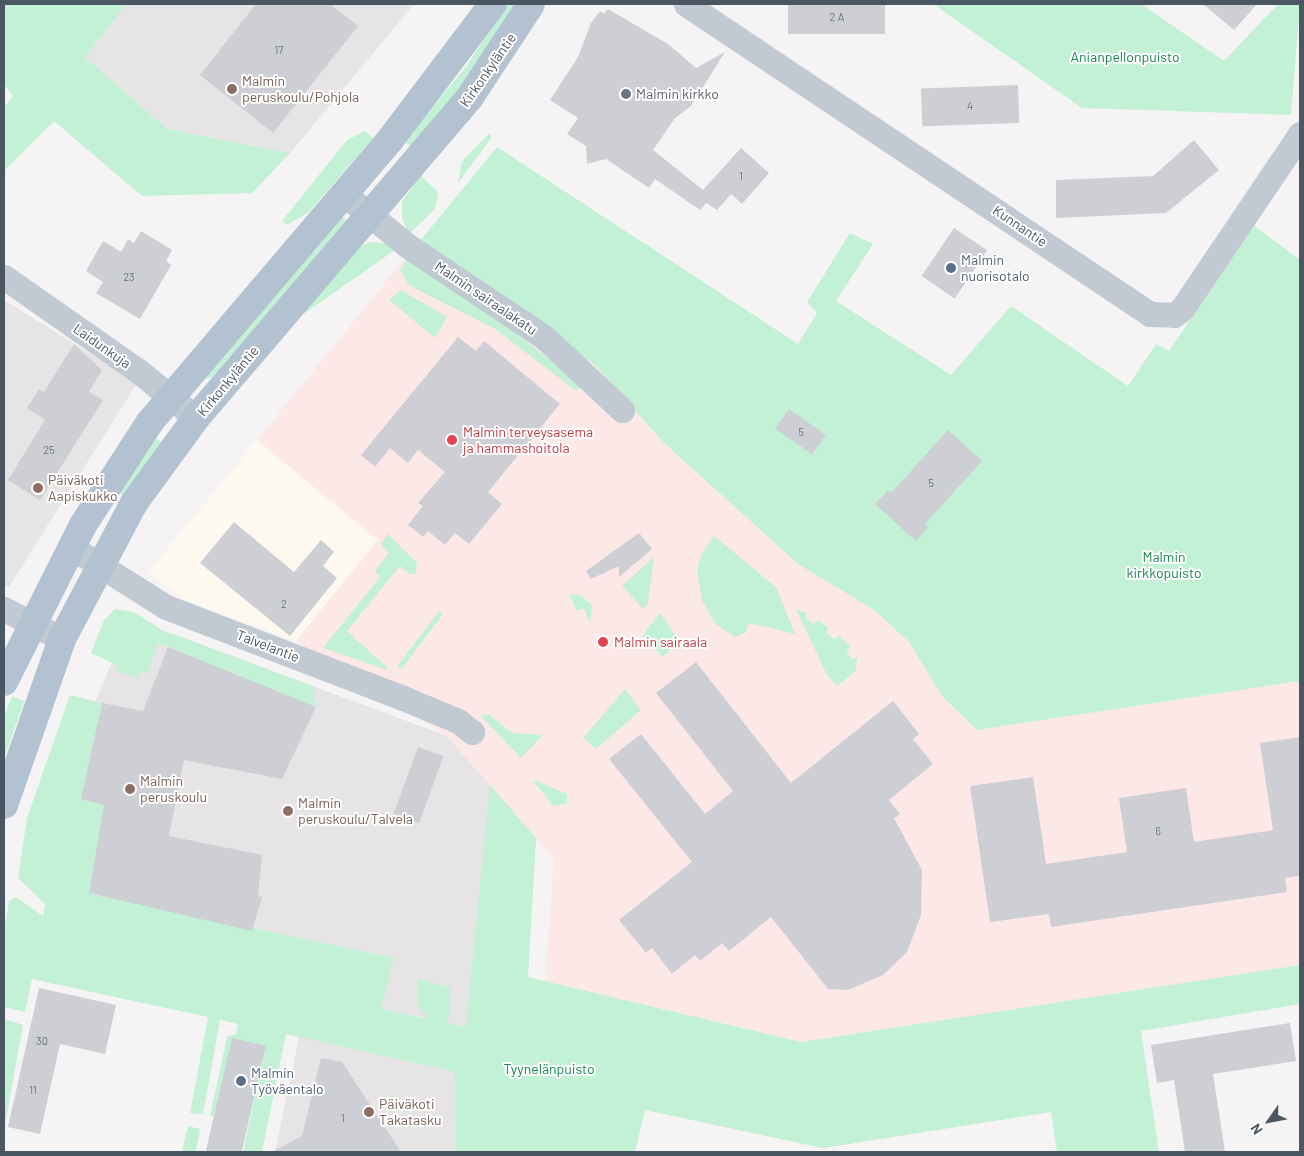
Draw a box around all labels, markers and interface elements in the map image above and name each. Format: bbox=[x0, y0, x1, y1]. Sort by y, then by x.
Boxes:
house number: 2 A bbox=[830, 10, 844, 24]
street label: Kirkonkyläntie bbox=[456, 30, 520, 110]
house number: 17 bbox=[274, 43, 284, 57]
park label: Anianpellonpuisto bbox=[1070, 49, 1180, 65]
place label: Malmin peruskoulu/Pohjola bbox=[242, 73, 359, 105]
marker: Malmin peruskoulu/Pohjola bbox=[226, 83, 238, 95]
place label: Malmin kirkko bbox=[636, 86, 719, 102]
marker: Malmin kirkko bbox=[620, 88, 632, 100]
house number: 4 bbox=[967, 99, 973, 113]
house number: 1 bbox=[739, 169, 743, 183]
street label: Kunnantie bbox=[990, 202, 1050, 250]
place label: Malmin nuorisotalo bbox=[961, 252, 1030, 284]
street label: Malmin sairaalakatu bbox=[432, 258, 540, 338]
marker: Malmin nuorisotalo bbox=[945, 262, 957, 274]
house number: 23 bbox=[123, 270, 135, 284]
street label: Laidunkuja bbox=[70, 320, 134, 372]
street label: Kirkonkyläntie bbox=[194, 342, 262, 420]
place label: Malmin terveysasema ja hammashoitola bbox=[463, 424, 593, 457]
house number: 5 bbox=[798, 425, 804, 439]
marker: Malmin terveysasema ja hammashoitola bbox=[445, 433, 459, 447]
house number: 25 bbox=[43, 443, 55, 457]
place label: Päiväkoti Aapiskukko bbox=[48, 472, 118, 504]
house number: 5 bbox=[928, 476, 934, 490]
marker: Päiväkoti Aapiskukko bbox=[32, 482, 44, 494]
park label: Malmin kirkkopuisto bbox=[1126, 549, 1202, 582]
house number: 2 bbox=[281, 597, 287, 611]
street label: Talvelantie bbox=[234, 626, 302, 666]
place label: Malmin sairaala bbox=[614, 634, 707, 650]
marker: Malmin sairaala bbox=[596, 635, 610, 649]
place label: Malmin peruskoulu bbox=[140, 773, 207, 806]
marker: Malmin peruskoulu bbox=[124, 783, 136, 795]
place label: Malmin peruskoulu/Talvela bbox=[298, 795, 413, 828]
marker: Malmin peruskoulu/Talvela bbox=[282, 805, 294, 817]
house number: 6 bbox=[1155, 824, 1161, 838]
house number: 30 bbox=[36, 1034, 48, 1048]
park label: Tyynelänpuisto bbox=[503, 1061, 595, 1077]
place label: Malmin Työväentalo bbox=[251, 1065, 324, 1098]
marker: Malmin Työväentalo bbox=[235, 1075, 247, 1087]
house number: 11 bbox=[29, 1083, 37, 1097]
place label: Päiväkoti Takatasku bbox=[379, 1096, 441, 1128]
north arrow bbox=[1244, 1096, 1294, 1146]
marker: Päiväkoti Takatasku bbox=[363, 1106, 375, 1118]
house number: 1 bbox=[341, 1111, 345, 1125]
text: N bbox=[1246, 1121, 1266, 1138]

